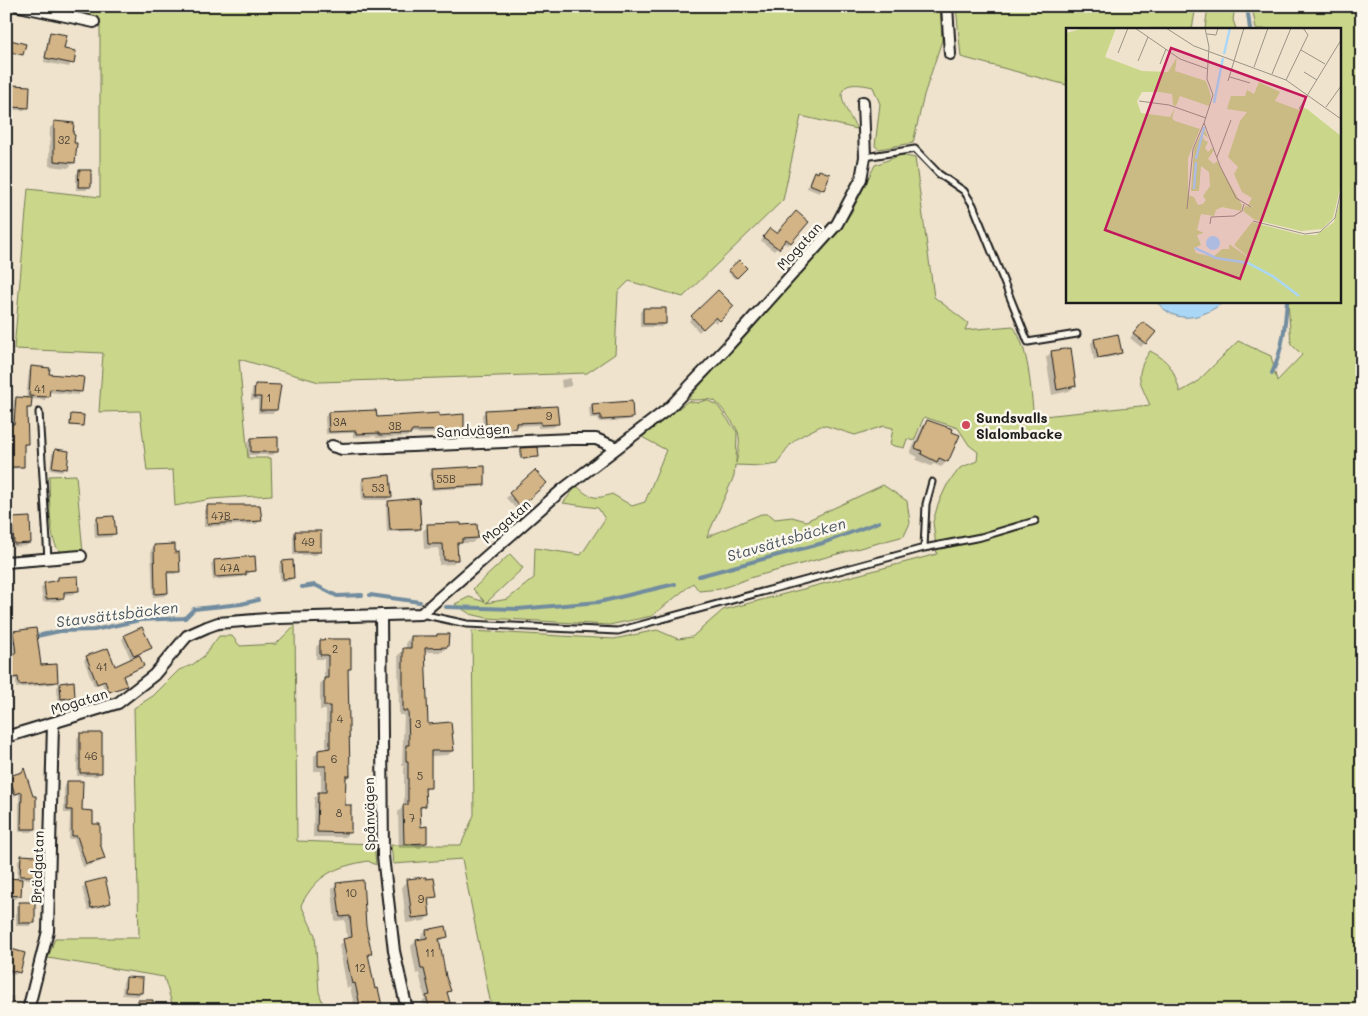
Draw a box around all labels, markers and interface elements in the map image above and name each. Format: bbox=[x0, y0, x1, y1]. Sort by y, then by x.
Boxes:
inset map bbox=[1066, 28, 1340, 302]
house number: 32 bbox=[58, 132, 70, 147]
street label: Mogatan bbox=[772, 218, 826, 274]
house number: 41 bbox=[34, 381, 46, 396]
house number: 1 bbox=[267, 390, 271, 405]
house number: 9 bbox=[546, 408, 553, 423]
place label: Sundsvalls Slalombacke bbox=[976, 408, 1062, 443]
house number: 3A bbox=[333, 414, 347, 429]
house number: 3B bbox=[388, 418, 402, 433]
street label: Sandvägen bbox=[436, 419, 510, 441]
marker: Sundsvalls Slalombacke bbox=[960, 419, 972, 431]
house number: 55B bbox=[436, 471, 456, 486]
house number: 53 bbox=[372, 480, 385, 495]
street label: Mogatan bbox=[478, 494, 534, 548]
house number: 47B bbox=[211, 508, 231, 523]
water label: Stavsättsbäcken bbox=[724, 512, 848, 566]
house number: 49 bbox=[302, 534, 315, 549]
house number: 47A bbox=[220, 560, 240, 575]
water label: Stavsättsbäcken bbox=[55, 597, 179, 631]
house number: 2 bbox=[332, 641, 338, 656]
house number: 41 bbox=[96, 659, 108, 674]
street label: Mogatan bbox=[48, 683, 110, 719]
house number: 4 bbox=[337, 711, 344, 726]
house number: 3 bbox=[415, 716, 422, 731]
house number: 46 bbox=[84, 748, 98, 763]
house number: 6 bbox=[331, 751, 337, 766]
house number: 5 bbox=[417, 768, 423, 783]
street label: Spånvägen bbox=[359, 777, 379, 851]
house number: 8 bbox=[336, 805, 343, 820]
house number: 7 bbox=[409, 810, 415, 825]
street label: Brädgatan bbox=[26, 830, 48, 904]
house number: 10 bbox=[345, 885, 357, 900]
house number: 9 bbox=[418, 891, 425, 906]
house number: 11 bbox=[425, 945, 435, 960]
house number: 12 bbox=[354, 960, 366, 975]

